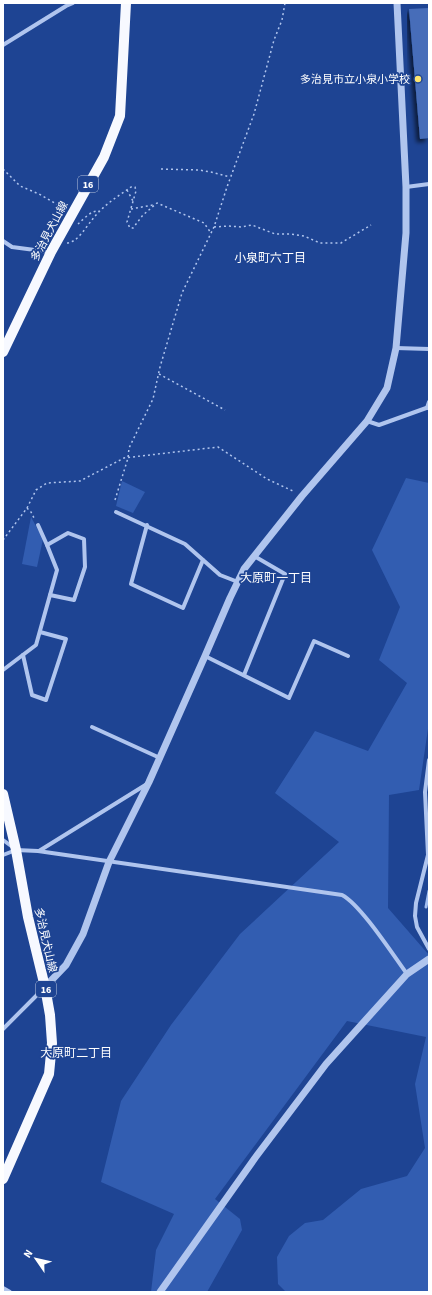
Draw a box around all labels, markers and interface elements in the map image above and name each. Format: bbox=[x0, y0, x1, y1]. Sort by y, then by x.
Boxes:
place label: 多治見市立小泉小学校 bbox=[300, 72, 410, 87]
marker: 多治見市立小泉小学校 bbox=[413, 74, 423, 84]
road number: 16 bbox=[78, 176, 98, 192]
street label: 多治見犬山線 bbox=[27, 199, 72, 264]
district label: 小泉町六丁目 bbox=[234, 250, 306, 267]
district label: 大原町一丁目 bbox=[240, 570, 312, 587]
street label: 多治見犬山線 bbox=[31, 906, 60, 974]
road number: 16 bbox=[36, 981, 56, 997]
district label: 大原町二丁目 bbox=[40, 1045, 112, 1062]
north arrow bbox=[16, 1239, 56, 1279]
text: N bbox=[20, 1246, 36, 1261]

